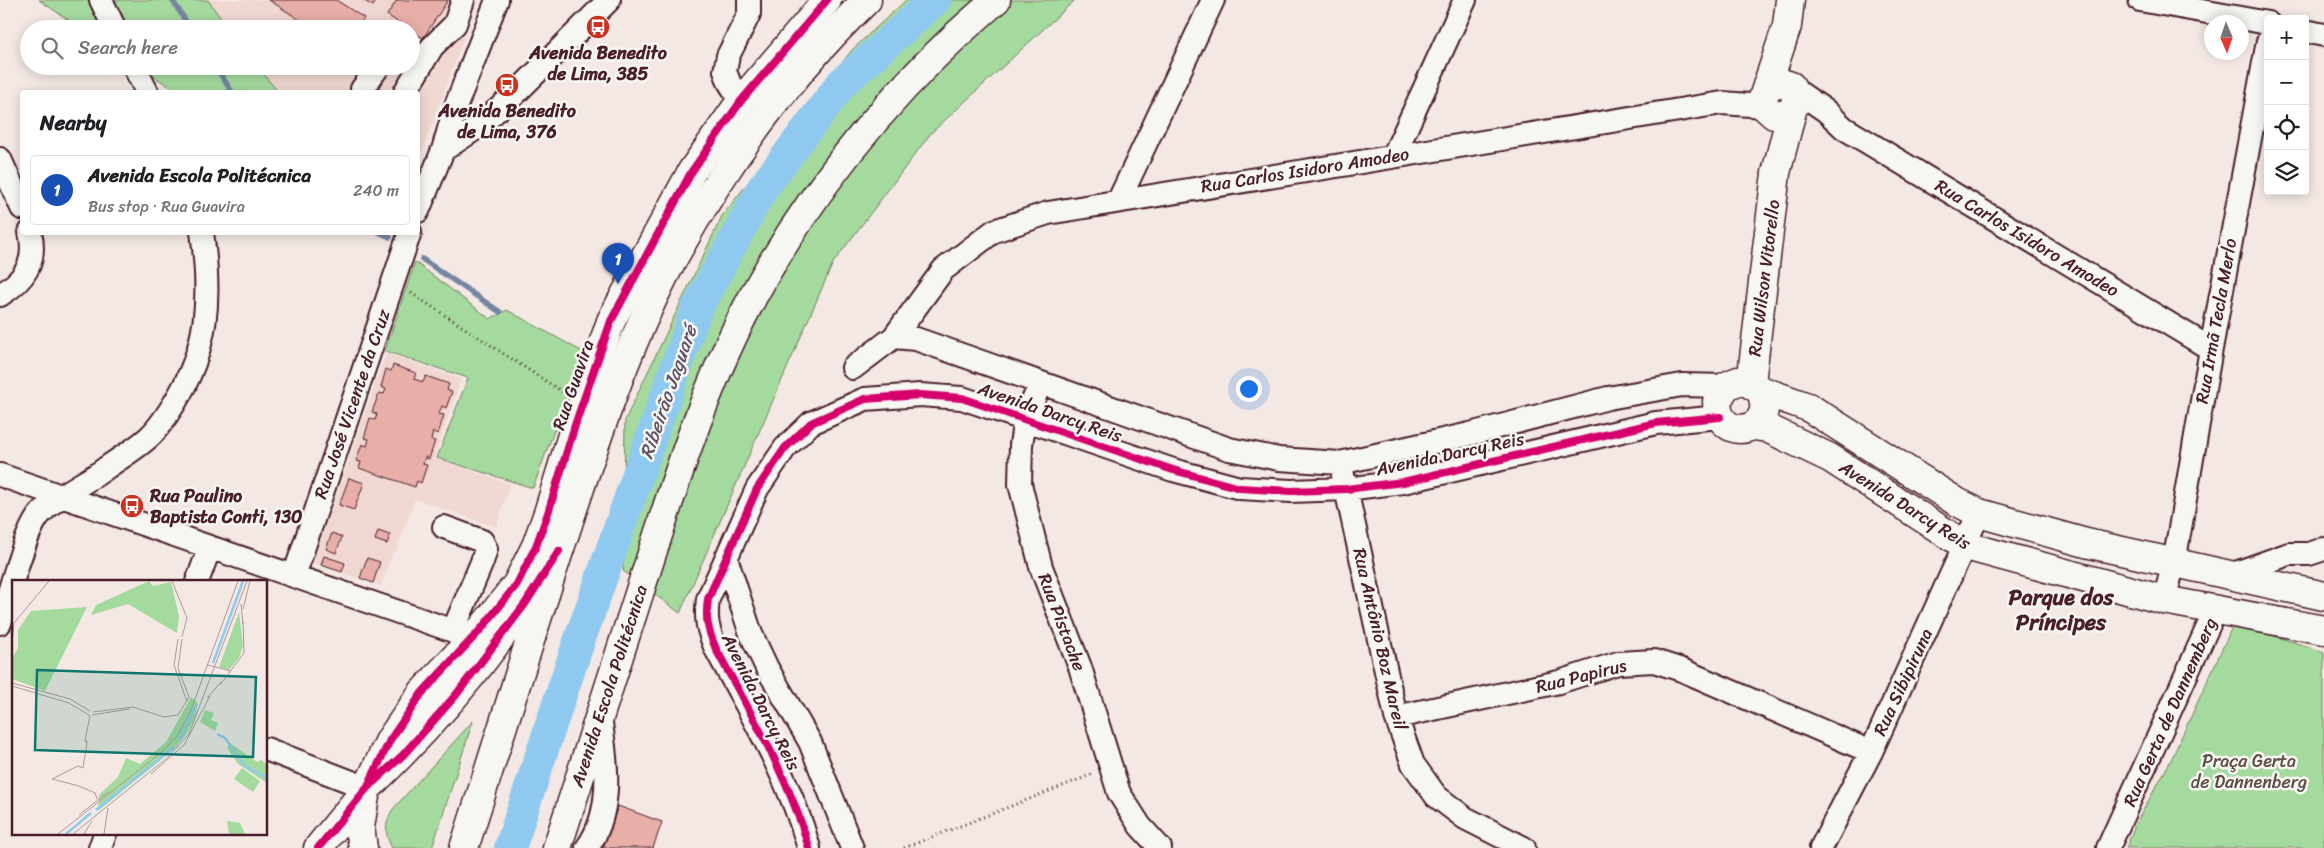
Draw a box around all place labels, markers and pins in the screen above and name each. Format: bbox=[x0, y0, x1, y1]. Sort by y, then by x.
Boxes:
bus stop icon: Avenida Benedito de Lima, 385 bbox=[585, 14, 611, 40]
place label: Avenida Benedito de Lima, 385 bbox=[528, 37, 668, 90]
bus stop icon: Avenida Benedito de Lima, 376 bbox=[494, 72, 520, 98]
place label: Avenida Benedito de Lima, 376 bbox=[437, 95, 577, 148]
pin: 1 bbox=[602, 243, 634, 284]
place label: Rua Paulino Baptista Conti, 130 bbox=[149, 480, 303, 533]
bus stop icon: Rua Paulino Baptista Conti, 130 bbox=[119, 493, 145, 519]

